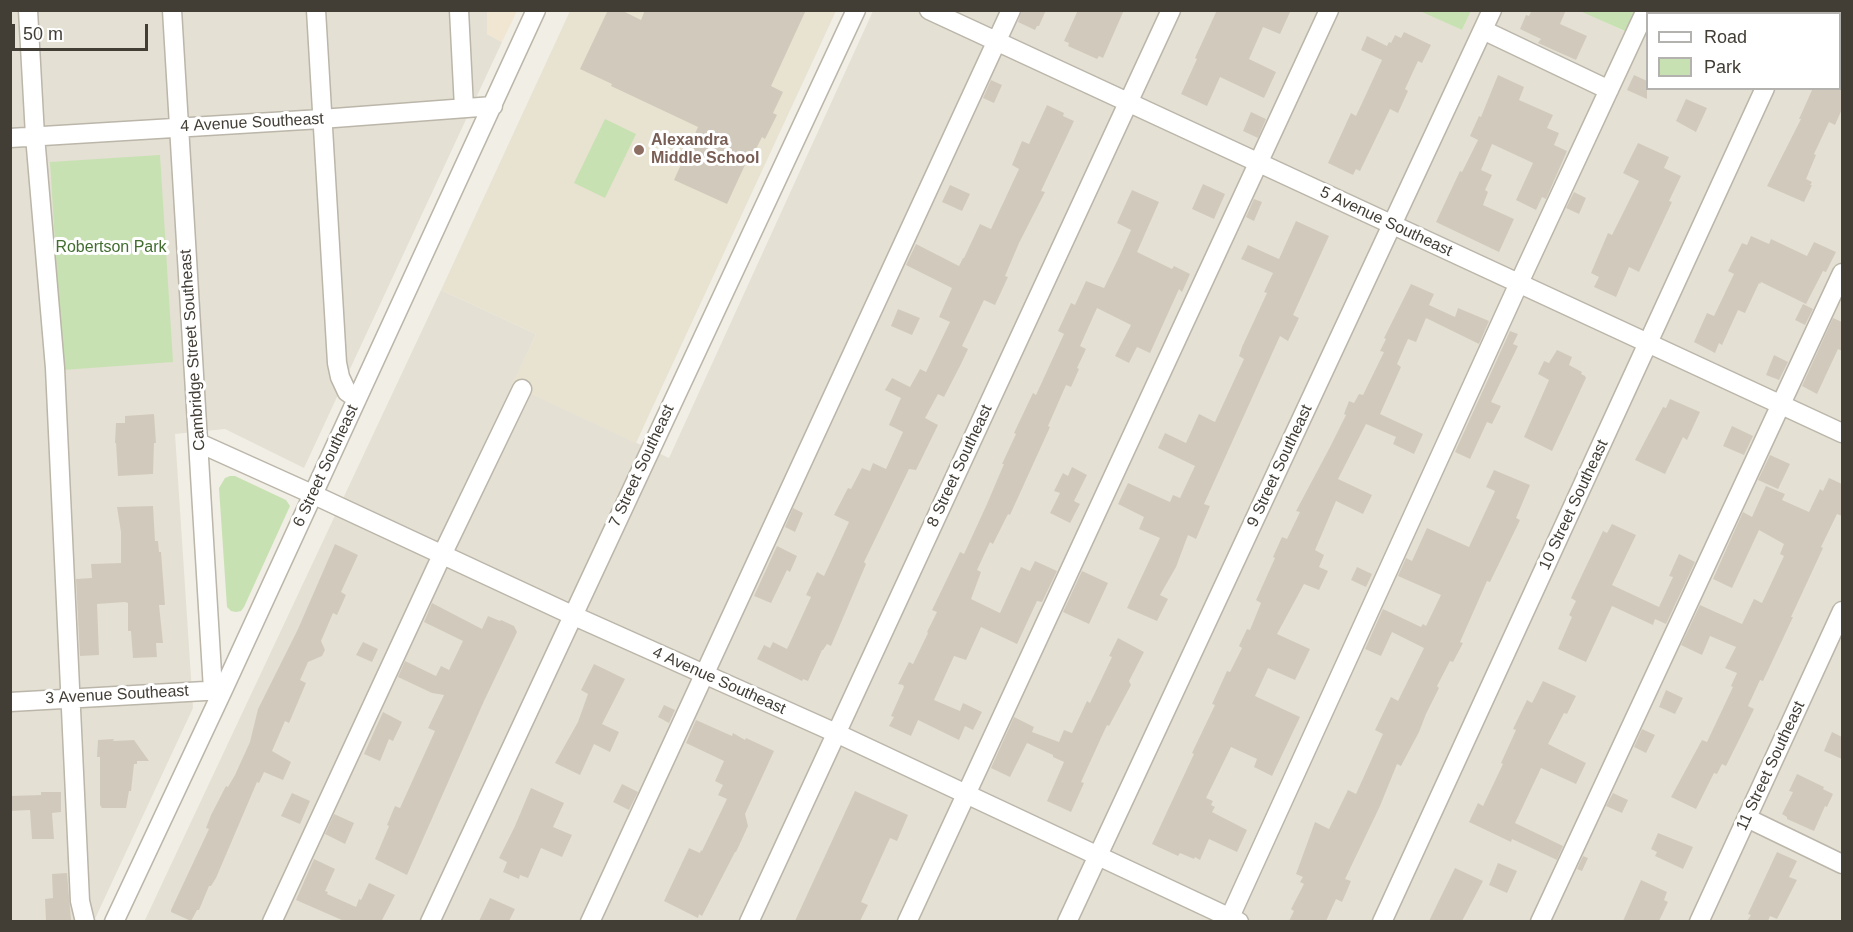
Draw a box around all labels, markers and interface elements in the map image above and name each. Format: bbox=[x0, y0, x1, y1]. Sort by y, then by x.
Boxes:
scale bar bbox=[15, 12, 152, 50]
legend bbox=[1646, 12, 1841, 90]
text: 50 m bbox=[23, 24, 63, 44]
text: Road bbox=[1704, 27, 1747, 47]
text: Park bbox=[1704, 57, 1741, 77]
street label: 4 Avenue Southeast bbox=[180, 110, 324, 136]
place label: Alexandra Middle School bbox=[651, 131, 759, 169]
marker: Alexandra Middle School bbox=[632, 143, 646, 157]
street label: 5 Avenue Southeast bbox=[1317, 183, 1455, 261]
park label: Robertson Park bbox=[55, 238, 167, 258]
street label: Cambridge Street Southeast bbox=[176, 249, 210, 451]
street label: 6 Street Southeast bbox=[289, 402, 363, 530]
street label: 7 Street Southeast bbox=[605, 402, 679, 530]
street label: 8 Street Southeast bbox=[923, 402, 997, 530]
street label: 9 Street Southeast bbox=[1243, 402, 1317, 530]
street label: 10 Street Southeast bbox=[1535, 437, 1613, 573]
street label: 4 Avenue Southeast bbox=[649, 643, 789, 719]
street label: 3 Avenue Southeast bbox=[45, 682, 189, 708]
street label: 11 Street Southeast bbox=[1733, 698, 1809, 834]

